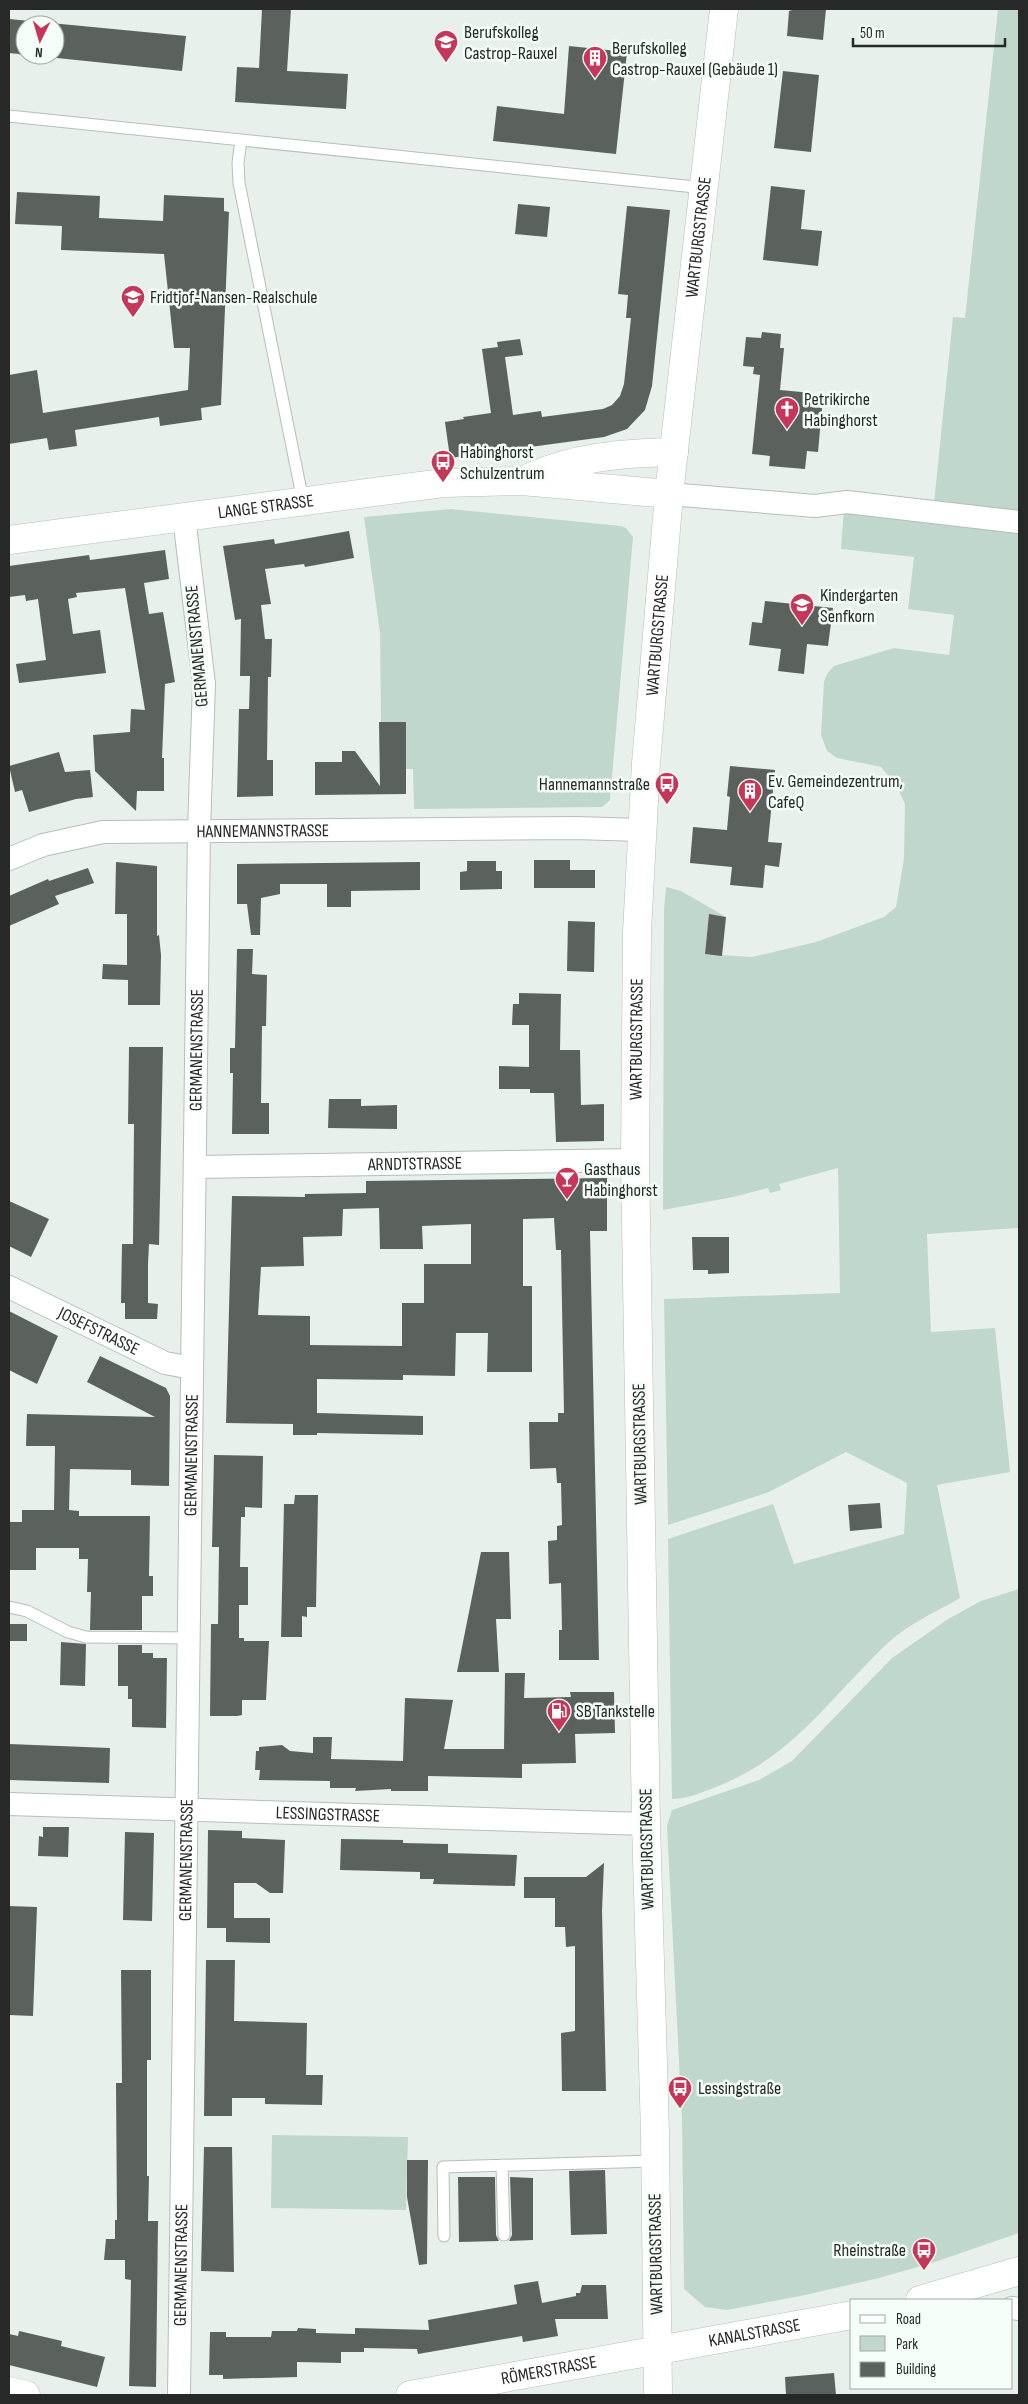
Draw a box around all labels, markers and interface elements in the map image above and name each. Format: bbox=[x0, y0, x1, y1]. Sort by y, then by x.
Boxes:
north arrow bbox=[15, 15, 65, 65]
scale bar bbox=[853, 15, 1006, 47]
place label: Berufskolleg Castrop-Rauxel bbox=[464, 22, 557, 64]
text: 50 m bbox=[860, 24, 885, 43]
school or university icon: Berufskolleg Castrop-Rauxel bbox=[433, 29, 459, 63]
place label: Berufskolleg Castrop-Rauxel (Gebäude 1) bbox=[612, 38, 778, 80]
text: N bbox=[34, 44, 43, 61]
building icon: Berufskolleg Castrop-Rauxel (Gebäude 1) bbox=[582, 45, 608, 79]
street label: WARTBURGSTRASSE bbox=[681, 175, 715, 299]
school or university icon: Fridtjof-Nansen-Realschule bbox=[120, 284, 146, 318]
place label: Fridtjof-Nansen-Realschule bbox=[150, 287, 318, 308]
place label: Petrikirche Habinghorst bbox=[804, 389, 878, 431]
church icon: Petrikirche Habinghorst bbox=[774, 396, 800, 430]
place label: Habinghorst Schulzentrum bbox=[460, 442, 545, 484]
bus stop icon: Habinghorst Schulzentrum bbox=[430, 449, 456, 483]
street label: LANGE STRASSE bbox=[217, 490, 315, 523]
street label: WARTBURGSTRASSE bbox=[641, 573, 673, 697]
street label: GERMANENSTRASSE bbox=[181, 584, 213, 708]
place label: Kindergarten Senfkorn bbox=[820, 585, 898, 627]
school or university icon: Kindergarten Senfkorn bbox=[789, 592, 815, 626]
bus stop icon: Hannemannstraße bbox=[654, 771, 680, 805]
place label: Ev. Gemeindezentrum, CafeQ bbox=[768, 771, 903, 813]
place label: Hannemannstraße bbox=[539, 774, 650, 795]
building icon: Ev. Gemeindezentrum, CafeQ bbox=[737, 778, 763, 812]
street label: HANNEMANNSTRASSE bbox=[196, 820, 329, 842]
street label: WARTBURGSTRASSE bbox=[625, 978, 647, 1100]
street label: GERMANENSTRASSE bbox=[185, 989, 207, 1111]
street label: ARNDTSTRASSE bbox=[367, 1152, 462, 1175]
place label: Gasthaus Habinghorst bbox=[584, 1159, 658, 1201]
bar icon: Gasthaus Habinghorst bbox=[554, 1166, 580, 1200]
street label: JOSEFSTRASSE bbox=[54, 1302, 143, 1359]
street label: WARTBURGSTRASSE bbox=[628, 1383, 652, 1505]
street label: GERMANENSTRASSE bbox=[180, 1394, 202, 1516]
fuel station icon: SB Tankstelle bbox=[546, 1698, 572, 1732]
place label: SB Tankstelle bbox=[576, 1701, 655, 1722]
street label: WARTBURGSTRASSE bbox=[635, 1788, 659, 1910]
street label: GERMANENSTRASSE bbox=[175, 1799, 197, 1921]
street label: LESSINGSTRASSE bbox=[275, 1802, 380, 1826]
bus stop icon: Lessingstraße bbox=[667, 2075, 693, 2109]
place label: Lessingstraße bbox=[698, 2078, 781, 2099]
street label: WARTBURGSTRASSE bbox=[644, 2193, 668, 2315]
street label: GERMANENSTRASSE bbox=[169, 2204, 192, 2326]
bus stop icon: Rheinstraße bbox=[911, 2237, 937, 2271]
place label: Rheinstraße bbox=[833, 2240, 906, 2261]
legend bbox=[850, 2299, 1013, 2389]
text: Road bbox=[896, 2310, 921, 2329]
street label: KANALSTRASSE bbox=[707, 2314, 802, 2351]
text: Park bbox=[896, 2335, 918, 2354]
street label: RÖMERSTRASSE bbox=[499, 2351, 598, 2389]
text: Building bbox=[896, 2360, 936, 2379]

